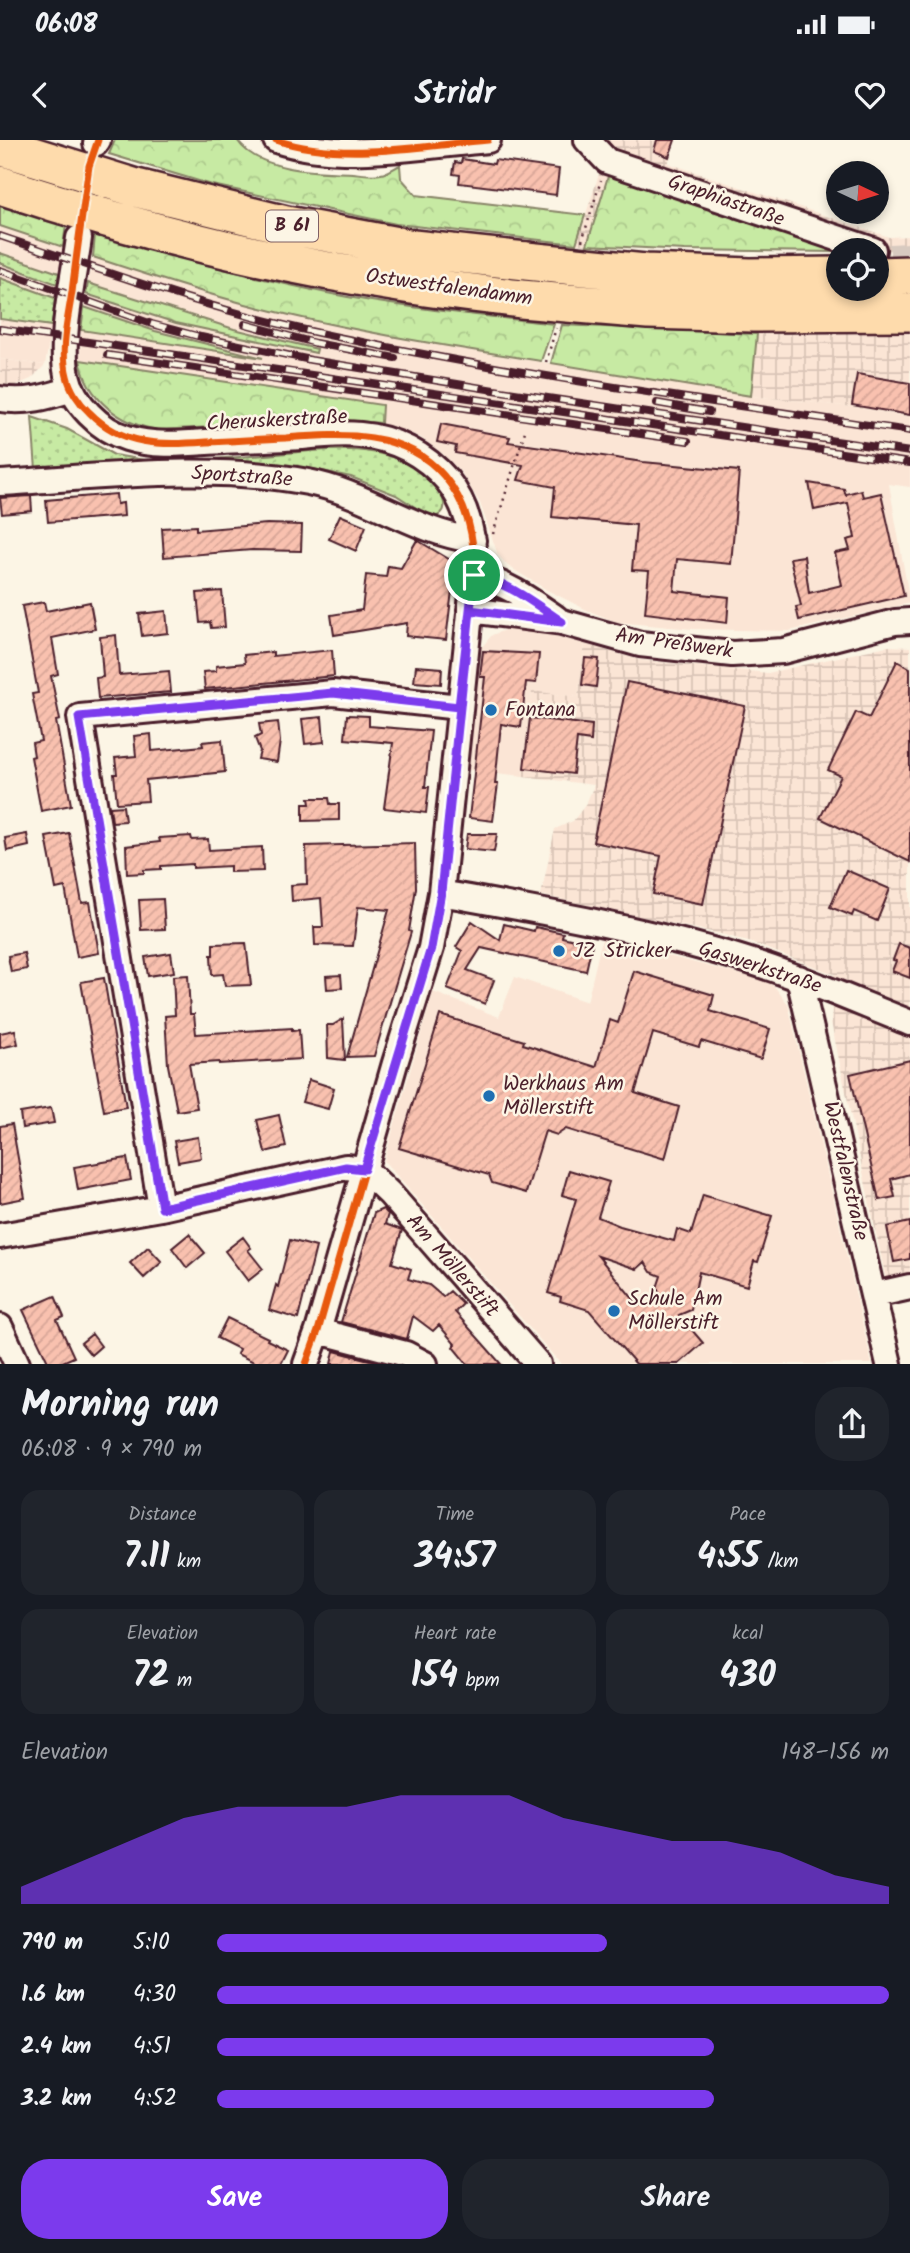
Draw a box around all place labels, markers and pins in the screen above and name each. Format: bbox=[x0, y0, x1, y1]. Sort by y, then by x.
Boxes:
pin bbox=[444, 545, 504, 605]
place label: Fontana bbox=[505, 694, 576, 727]
marker: Fontana bbox=[483, 702, 499, 718]
place label: JZ Stricker bbox=[573, 935, 672, 968]
marker: JZ Stricker bbox=[551, 943, 567, 959]
place label: Werkhaus Am Möllerstift bbox=[503, 1068, 624, 1125]
marker: Werkhaus Am Möllerstift bbox=[481, 1088, 497, 1104]
place label: Schule Am Möllerstift bbox=[628, 1283, 722, 1340]
marker: Schule Am Möllerstift bbox=[606, 1303, 622, 1319]

